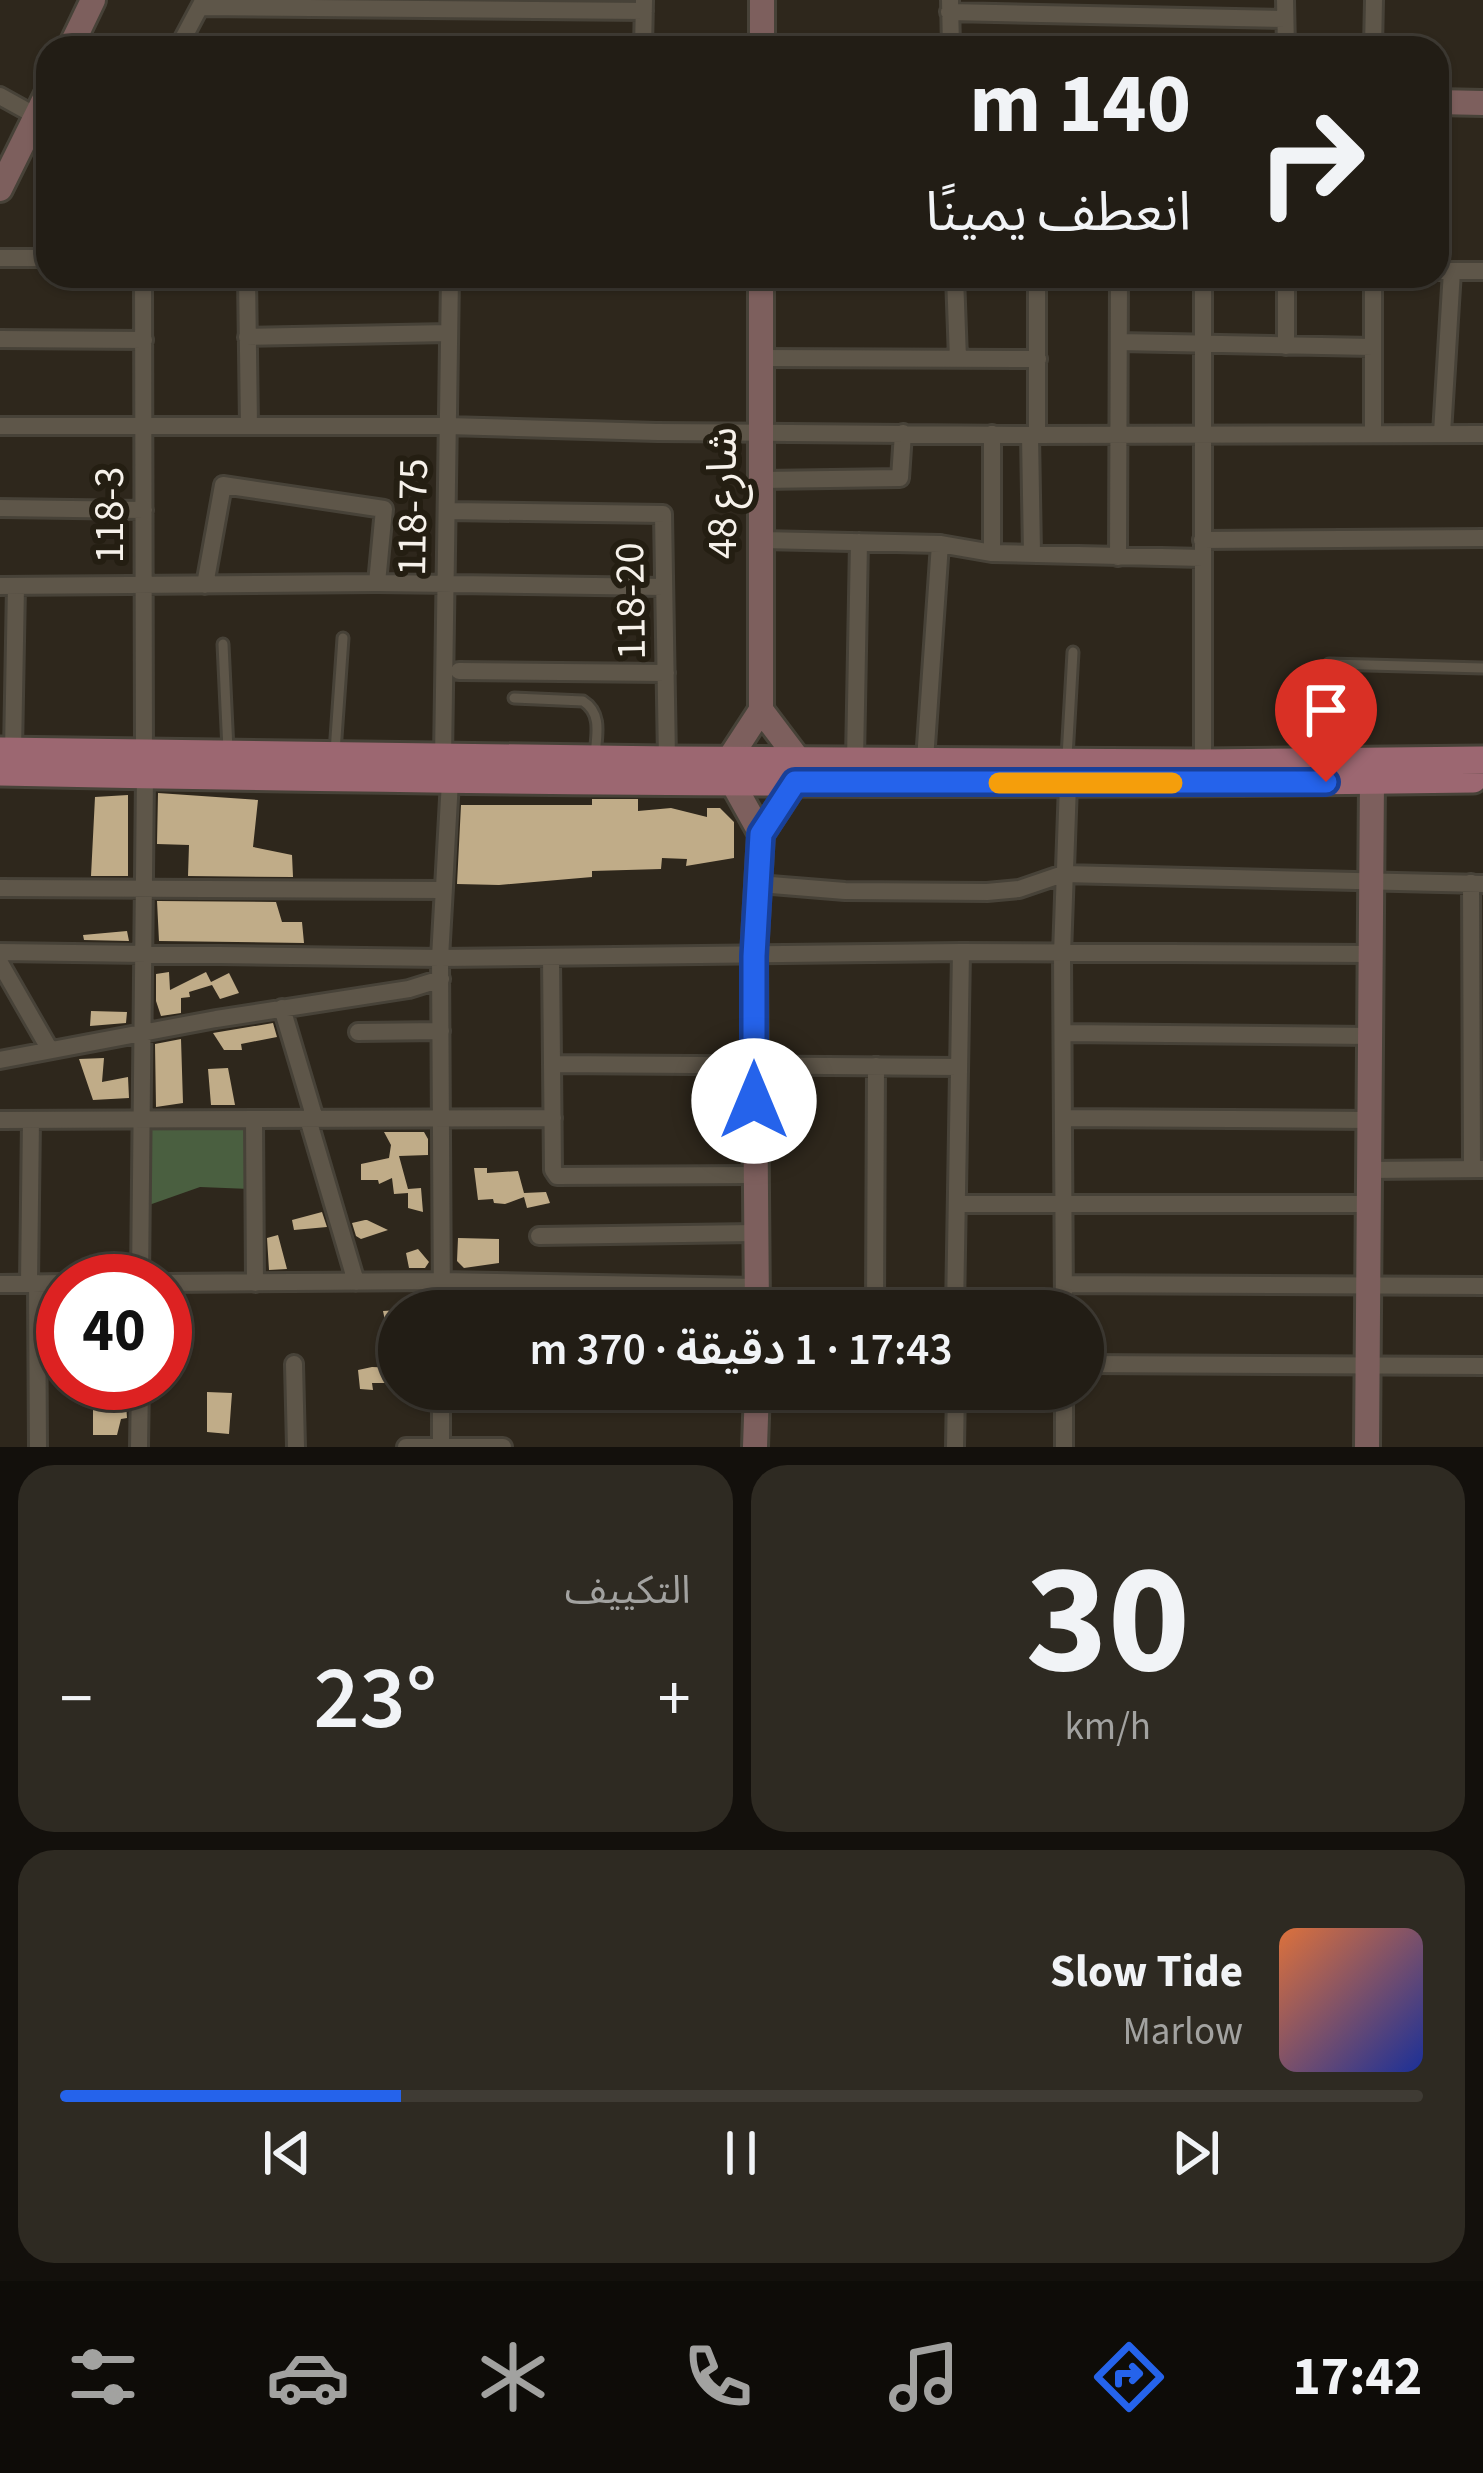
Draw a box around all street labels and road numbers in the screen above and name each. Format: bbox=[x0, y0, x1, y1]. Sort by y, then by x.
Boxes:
street label: شارع 48 bbox=[693, 427, 753, 559]
street label: 118-75 bbox=[382, 458, 444, 576]
street label: 118-3 bbox=[80, 467, 140, 563]
street label: 118-20 bbox=[600, 542, 662, 660]

